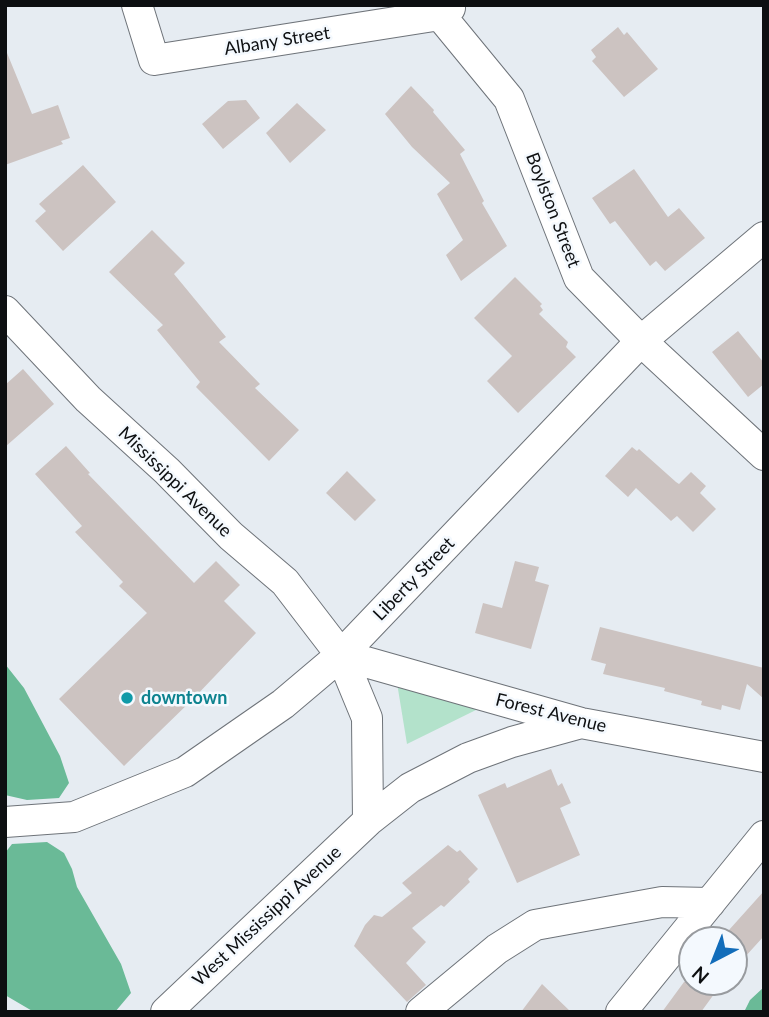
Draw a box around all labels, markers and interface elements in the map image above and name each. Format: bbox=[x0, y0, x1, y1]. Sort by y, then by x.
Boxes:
street label: Albany Street bbox=[223, 22, 331, 60]
street label: Boylston Street bbox=[521, 149, 585, 271]
street label: Mississippi Avenue bbox=[114, 422, 236, 542]
street label: Liberty Street bbox=[369, 533, 459, 625]
place label: downtown bbox=[141, 687, 227, 709]
street label: Forest Avenue bbox=[493, 689, 609, 737]
marker: downtown bbox=[119, 690, 135, 706]
street label: West Mississippi Avenue bbox=[188, 841, 346, 991]
north arrow bbox=[678, 926, 748, 996]
text: N bbox=[687, 962, 713, 989]

